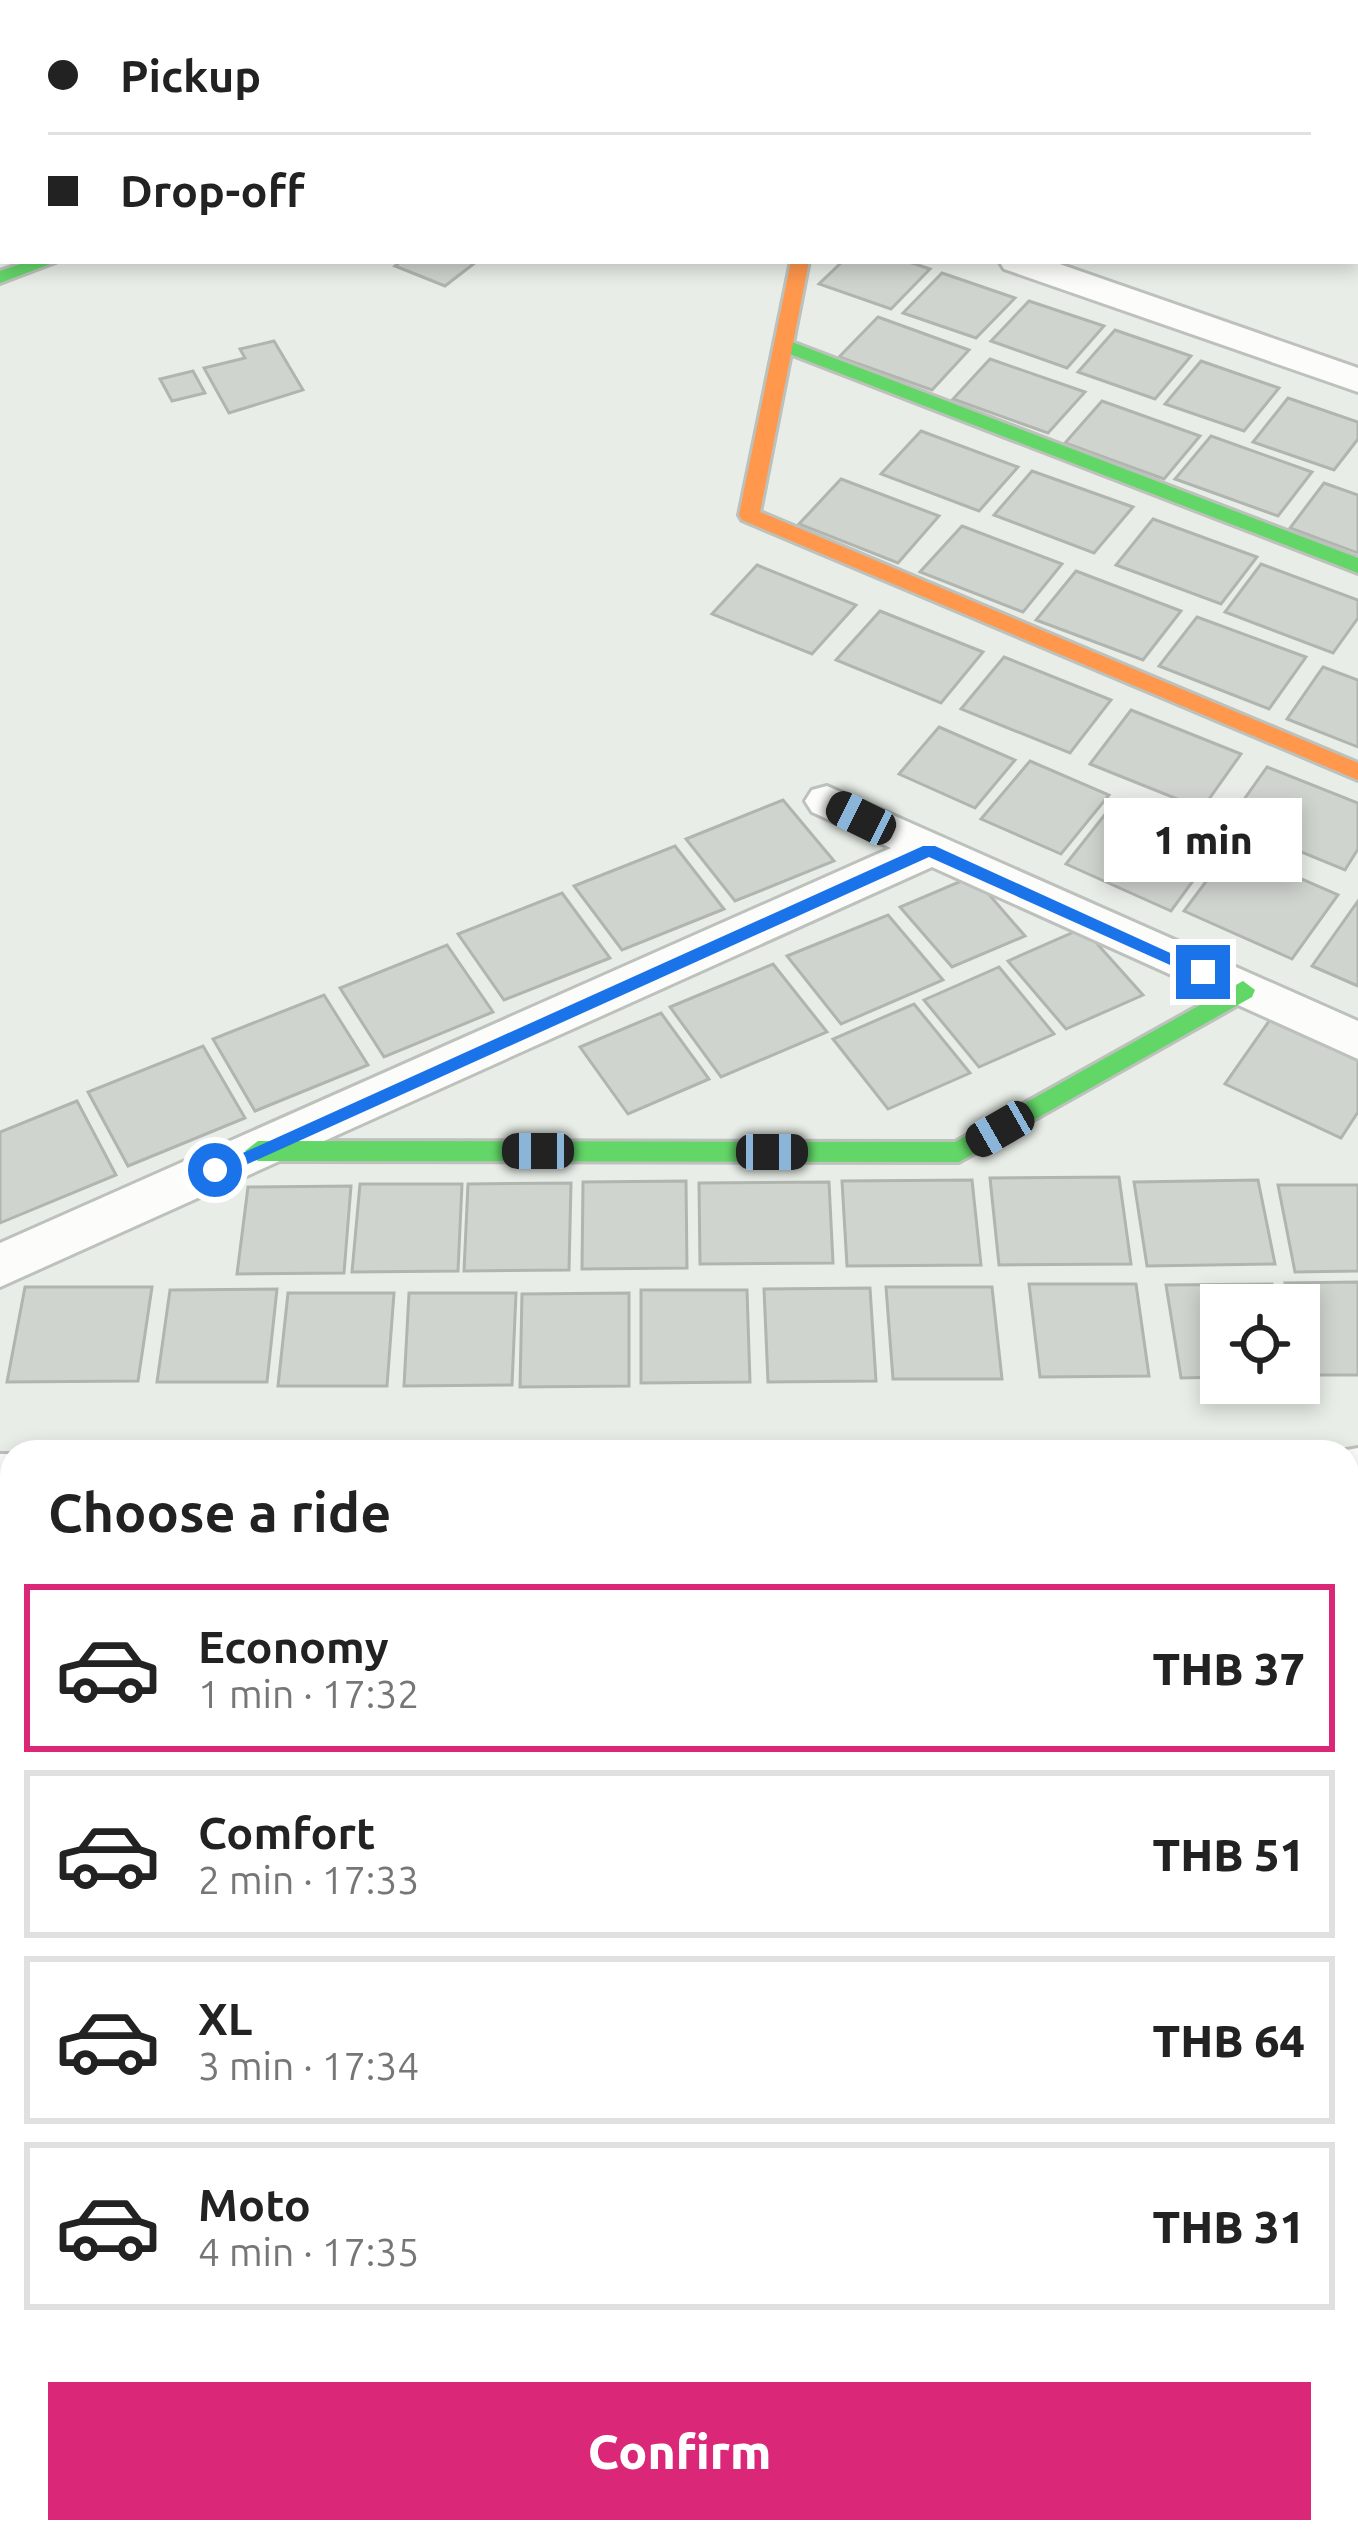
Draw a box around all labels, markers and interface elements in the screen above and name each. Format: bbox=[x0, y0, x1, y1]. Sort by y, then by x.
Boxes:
text: Pickup bbox=[120, 50, 261, 101]
text: Drop-off bbox=[120, 165, 305, 216]
car bbox=[821, 786, 901, 850]
callout: 1 min bbox=[1104, 798, 1302, 882]
text: 1 min bbox=[1153, 818, 1253, 861]
route end bbox=[1176, 945, 1230, 999]
car bbox=[960, 1095, 1040, 1163]
car bbox=[502, 1133, 574, 1169]
car bbox=[736, 1134, 808, 1170]
route start bbox=[188, 1143, 242, 1197]
map controls bbox=[1200, 1284, 1320, 1404]
button: locate bbox=[1200, 1284, 1320, 1404]
text: Choose a ride bbox=[48, 1482, 391, 1542]
icon: car bbox=[54, 1614, 162, 1722]
text: Economy bbox=[198, 1621, 389, 1672]
text: THB 37 bbox=[1153, 1643, 1305, 1694]
text: 1 min · 17:32 bbox=[198, 1672, 419, 1715]
icon: car bbox=[54, 1800, 162, 1908]
text: Comfort bbox=[198, 1807, 375, 1858]
text: THB 51 bbox=[1153, 1829, 1305, 1880]
text: 2 min · 17:33 bbox=[198, 1858, 419, 1901]
icon: car bbox=[54, 1986, 162, 2094]
text: XL bbox=[198, 1993, 252, 2044]
text: THB 64 bbox=[1153, 2015, 1305, 2066]
text: 3 min · 17:34 bbox=[198, 2044, 419, 2087]
icon: car bbox=[54, 2172, 162, 2280]
text: Moto bbox=[198, 2179, 311, 2230]
text: THB 31 bbox=[1153, 2201, 1305, 2252]
text: 4 min · 17:35 bbox=[198, 2230, 419, 2273]
button: Confirm bbox=[48, 2382, 1311, 2520]

